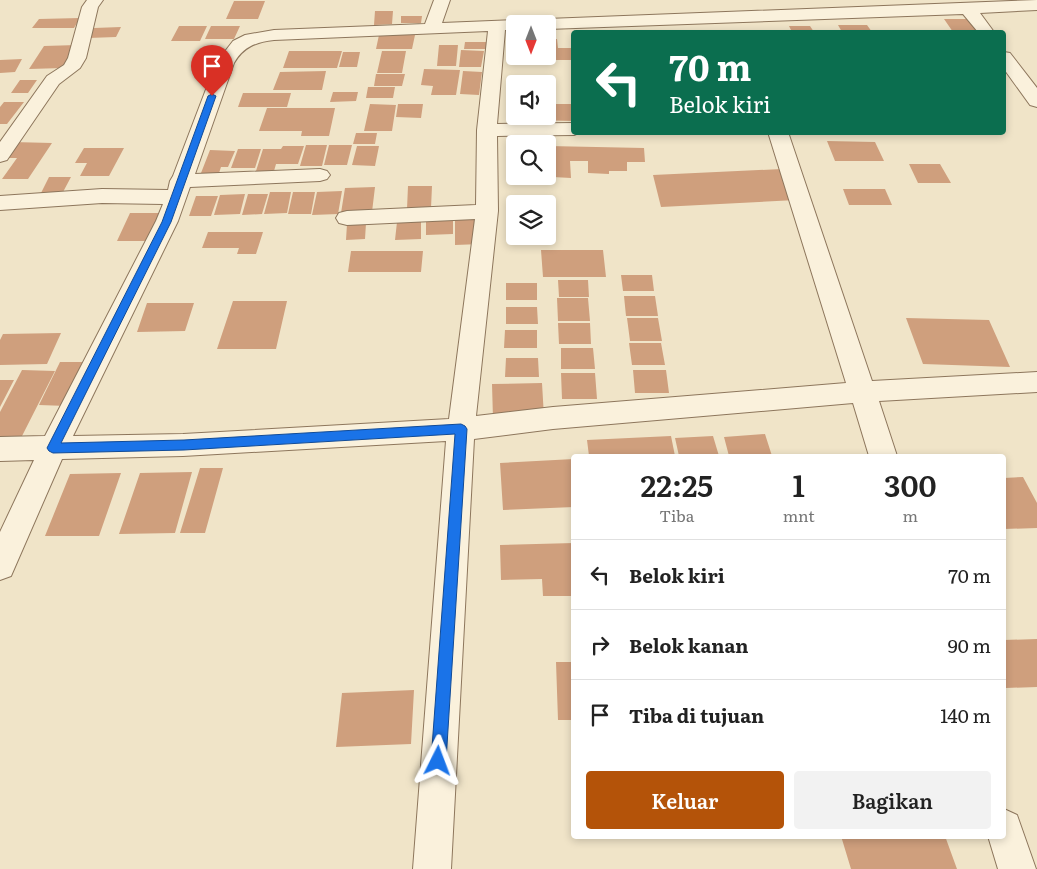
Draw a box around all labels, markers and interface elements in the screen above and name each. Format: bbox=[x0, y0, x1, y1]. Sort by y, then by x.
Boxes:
north arrow bbox=[506, 15, 556, 65]
map controls bbox=[506, 15, 556, 245]
text: 70 m bbox=[669, 40, 751, 92]
pin bbox=[191, 45, 233, 96]
icon: left bbox=[586, 50, 651, 115]
icon: arrive bbox=[198, 52, 226, 80]
button: sound bbox=[506, 75, 556, 125]
text: Belok kiri bbox=[669, 87, 771, 120]
button: search bbox=[506, 135, 556, 185]
button: layers bbox=[506, 195, 556, 245]
text: 22:25 bbox=[640, 462, 713, 506]
text: 1 bbox=[792, 462, 805, 506]
text: 300 bbox=[884, 462, 937, 506]
text: Tiba bbox=[659, 503, 694, 527]
text: mnt bbox=[783, 503, 815, 527]
text: m bbox=[903, 503, 918, 527]
icon: left bbox=[586, 561, 614, 589]
text: Belok kiri bbox=[629, 561, 725, 589]
text: 70 m bbox=[948, 561, 991, 589]
icon: right bbox=[586, 631, 614, 659]
text: Belok kanan bbox=[629, 631, 748, 659]
text: 90 m bbox=[948, 631, 991, 659]
icon: arrive bbox=[586, 701, 614, 729]
text: Tiba di tujuan bbox=[629, 701, 764, 729]
text: 140 m bbox=[940, 701, 991, 729]
position arrow bbox=[411, 734, 463, 786]
button: Keluar bbox=[586, 771, 784, 829]
button: Bagikan bbox=[794, 771, 991, 829]

